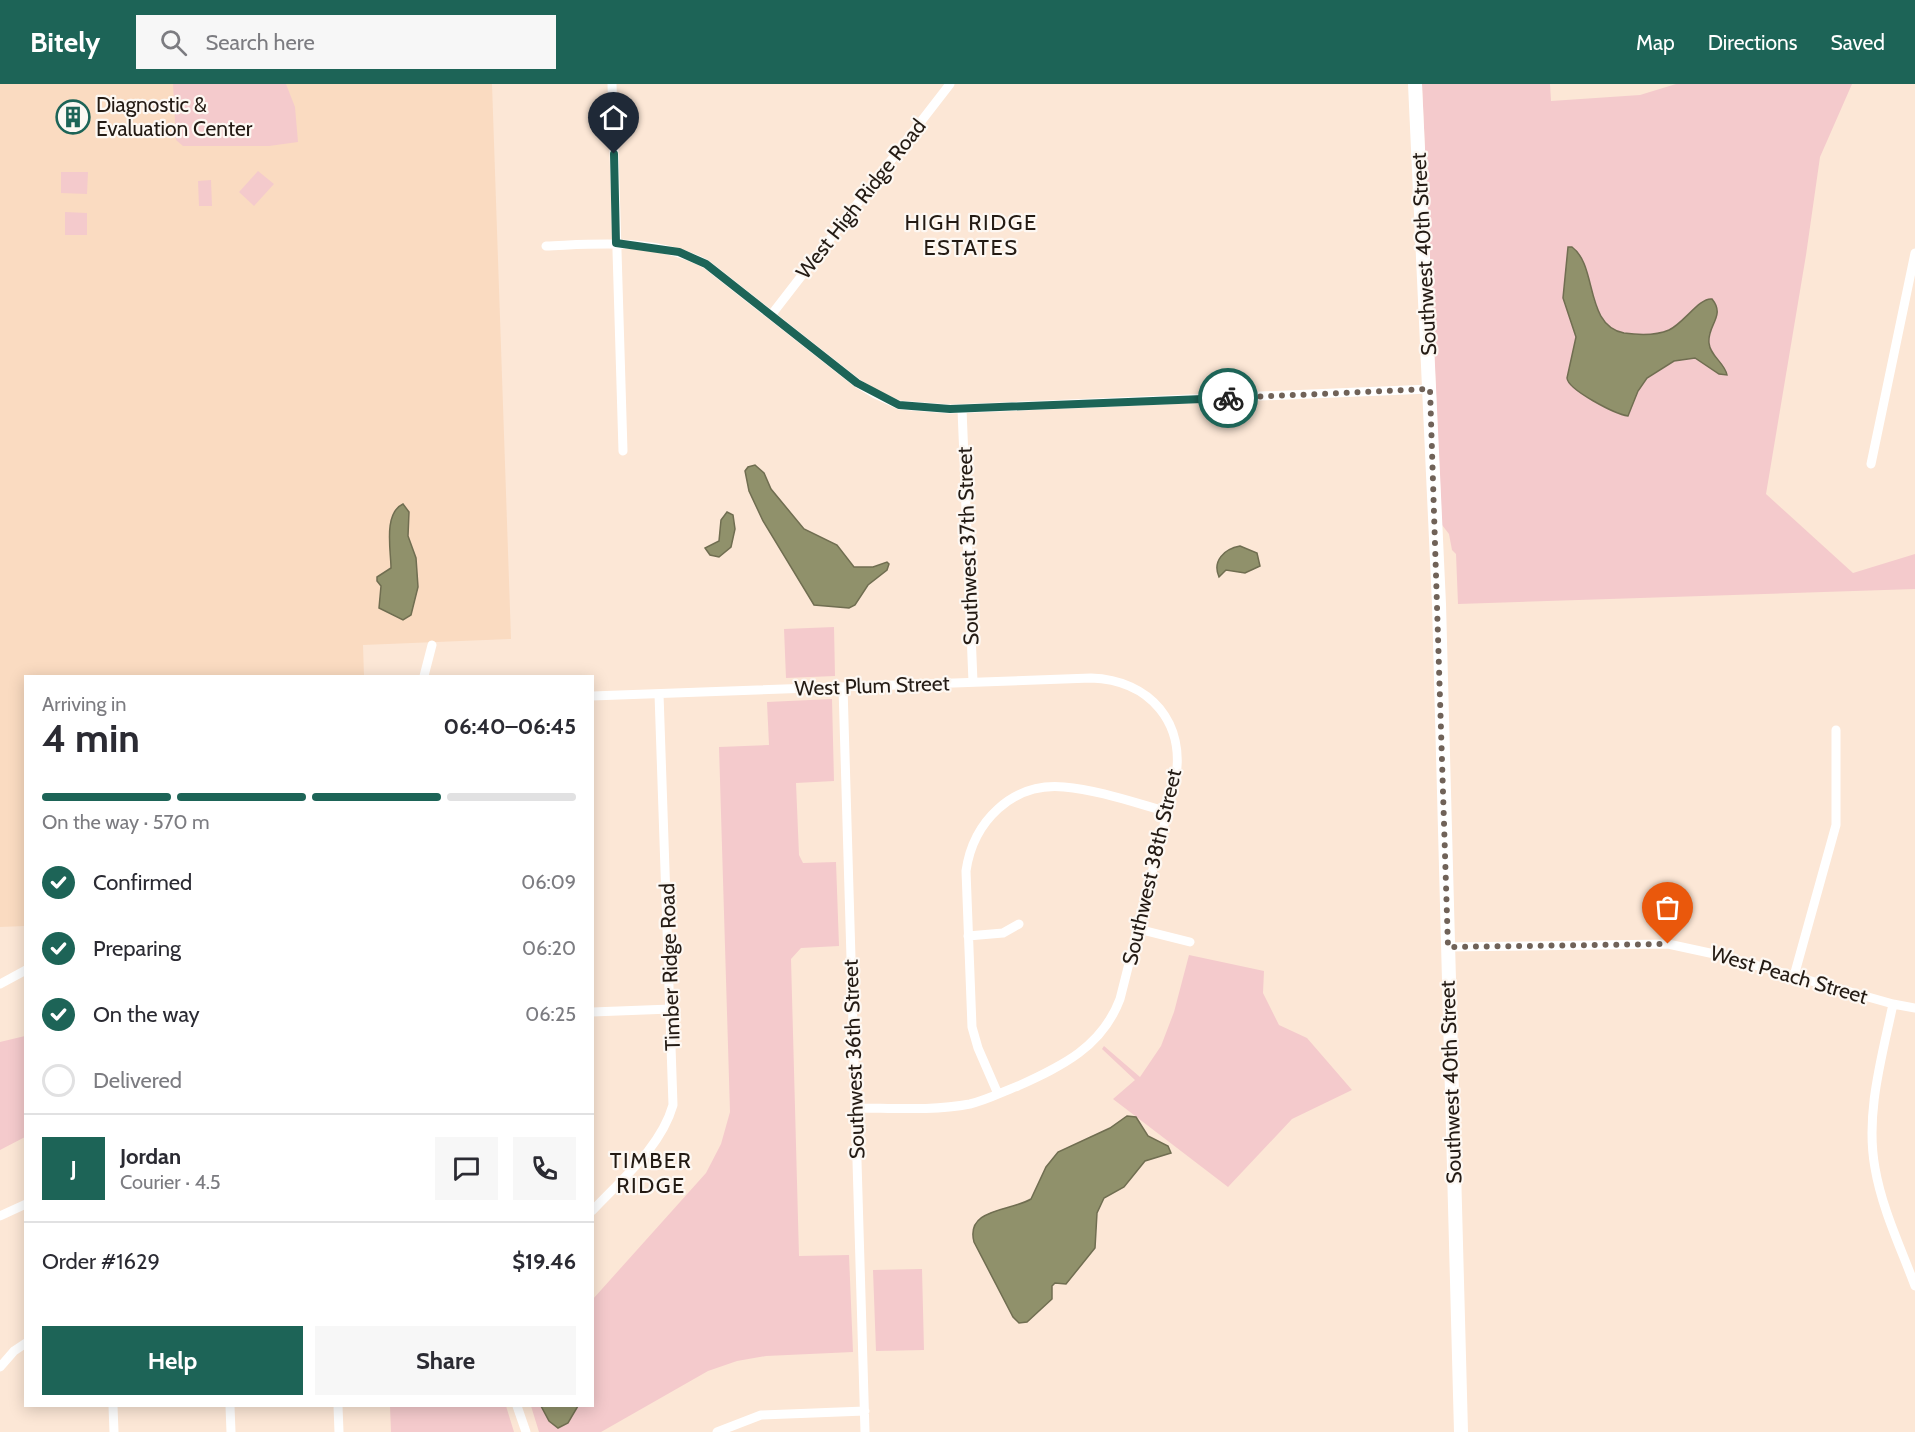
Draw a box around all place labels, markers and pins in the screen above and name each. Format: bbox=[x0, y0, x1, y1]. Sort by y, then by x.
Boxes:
place label: Diagnostic & Evaluation Center bbox=[96, 92, 253, 141]
pin bbox=[588, 92, 639, 154]
building icon: Diagnostic & Evaluation Center bbox=[55, 99, 91, 135]
pin bbox=[1642, 882, 1693, 944]

